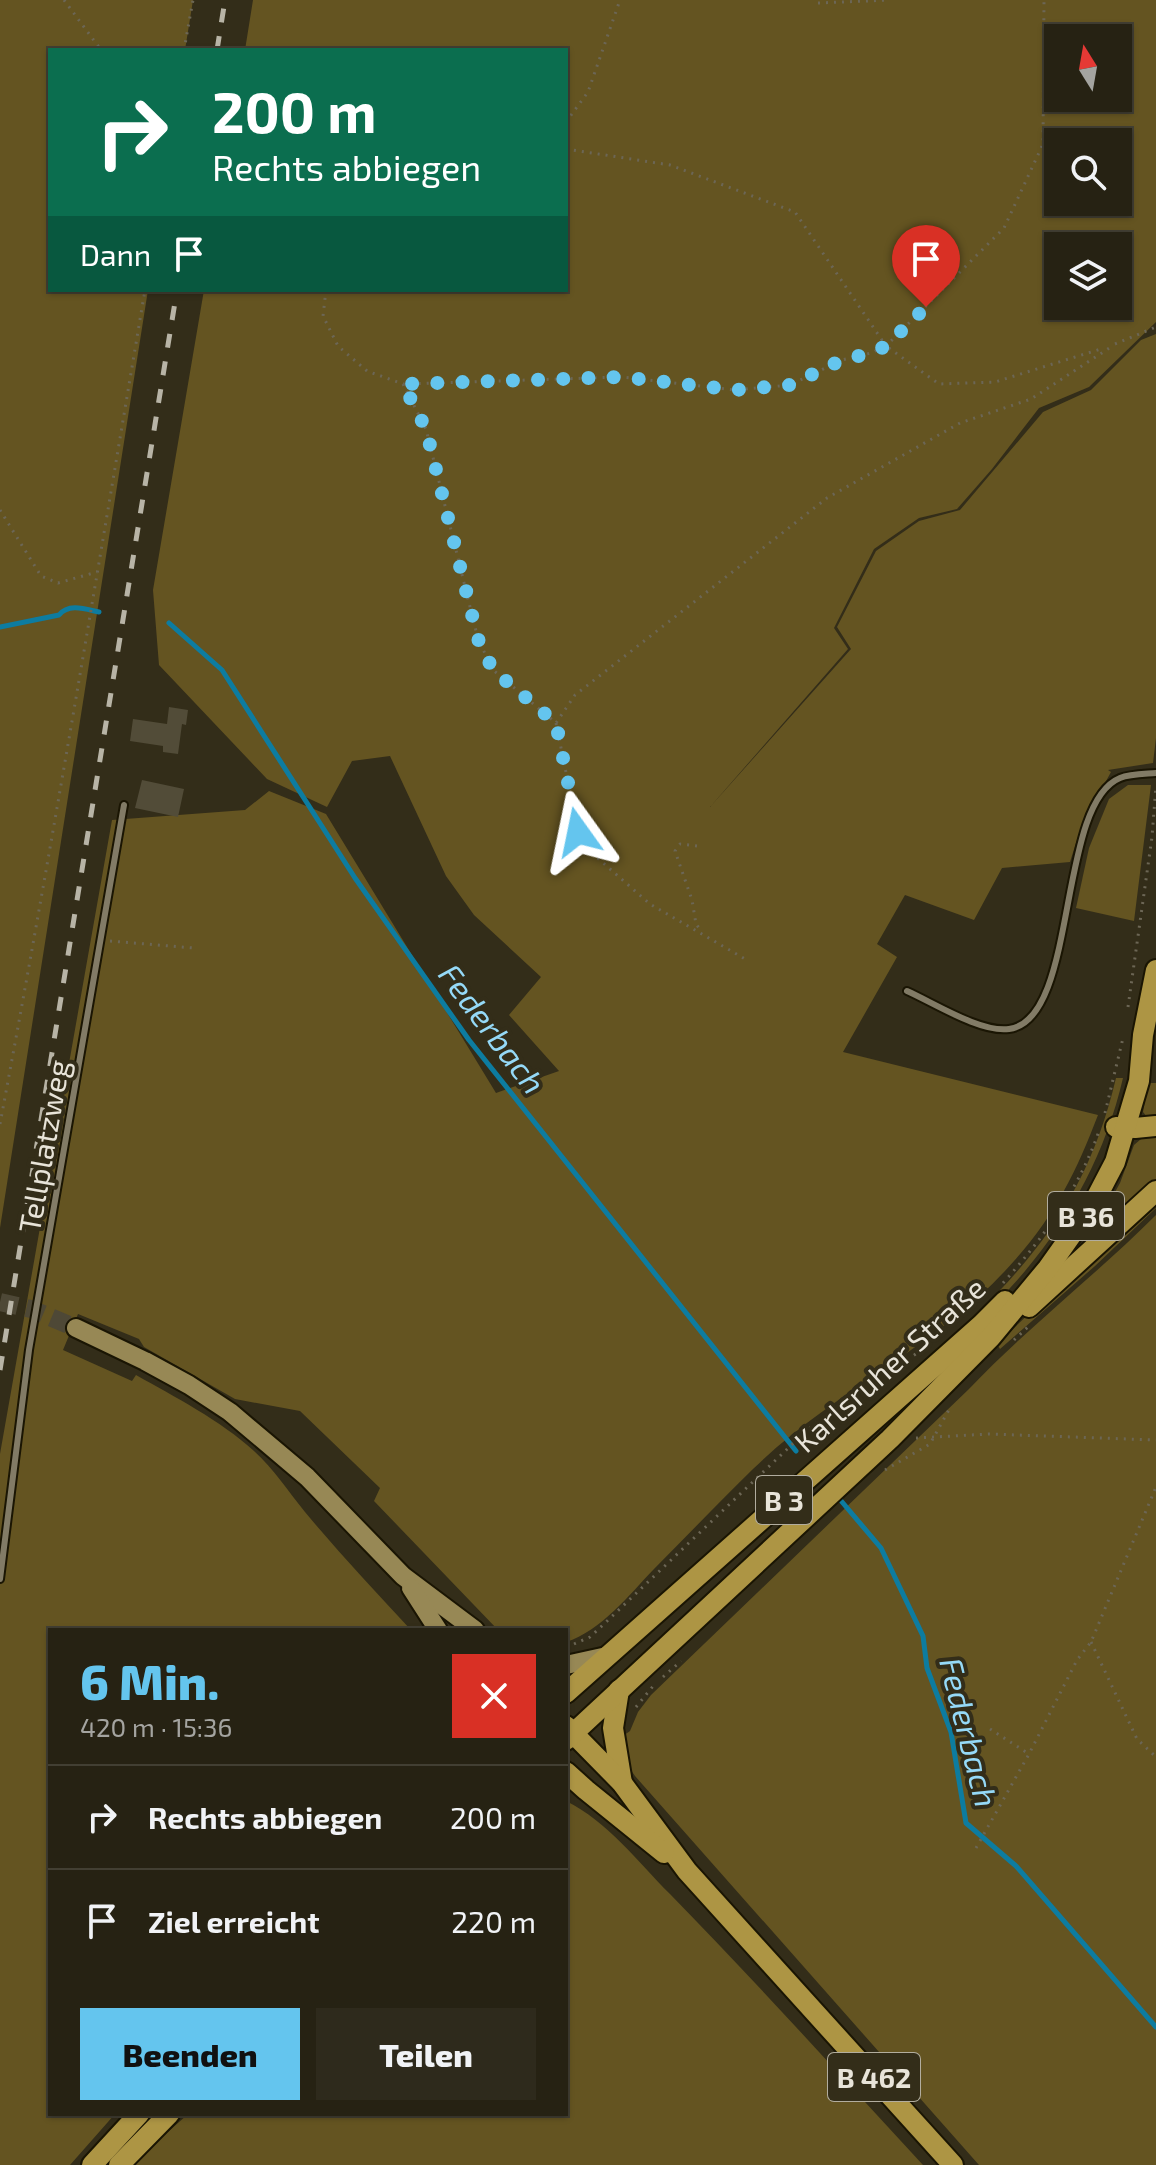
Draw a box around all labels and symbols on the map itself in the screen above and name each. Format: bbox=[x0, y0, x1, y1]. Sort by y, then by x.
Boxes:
north arrow bbox=[1044, 24, 1132, 112]
pin bbox=[892, 225, 960, 307]
position arrow bbox=[536, 790, 620, 874]
water label: Federbach bbox=[432, 956, 554, 1100]
street label: Tellplatzweg bbox=[10, 1056, 76, 1235]
road number: B 36 bbox=[1048, 1192, 1124, 1240]
street label: Karlsruher Straße bbox=[786, 1269, 992, 1459]
road number: B 3 bbox=[756, 1476, 812, 1524]
water label: Federbach bbox=[933, 1653, 1007, 1811]
road number: B 462 bbox=[828, 2053, 920, 2101]

